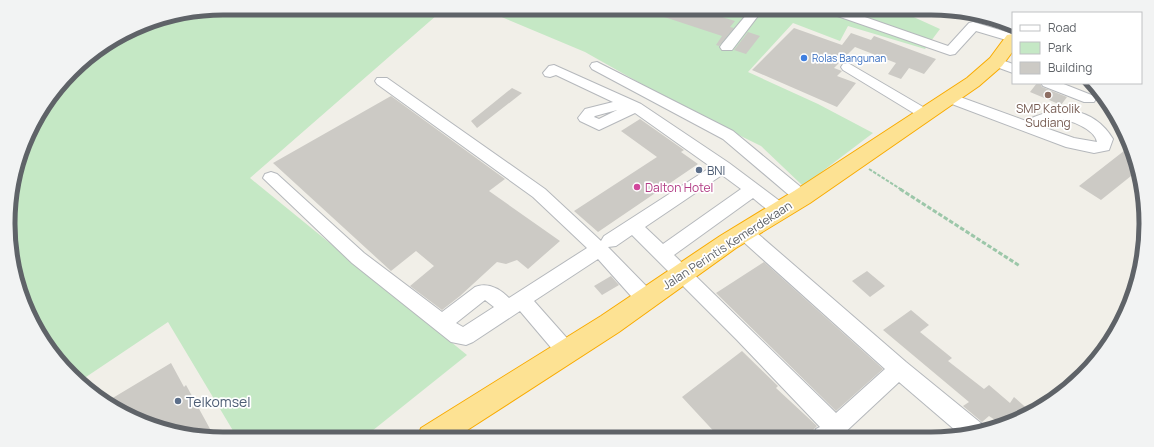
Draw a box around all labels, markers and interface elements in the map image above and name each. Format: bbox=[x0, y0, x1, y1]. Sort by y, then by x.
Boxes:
legend bbox=[1012, 12, 1142, 84]
text: Road bbox=[1048, 19, 1076, 36]
text: Park bbox=[1048, 39, 1073, 56]
place label: Rolas Bangunan bbox=[812, 51, 886, 65]
marker: Rolas Bangunan bbox=[799, 53, 809, 63]
text: Building bbox=[1048, 59, 1092, 76]
marker: SMP Katolik Sudiang bbox=[1043, 90, 1053, 100]
place label: SMP Katolik Sudiang bbox=[1016, 100, 1081, 131]
place label: BNI bbox=[707, 162, 725, 179]
marker: BNI bbox=[694, 165, 704, 175]
place label: Dalton Hotel bbox=[645, 179, 713, 196]
marker: Dalton Hotel bbox=[632, 182, 642, 192]
street label: Jalan Perintis Kemerdekaan bbox=[659, 197, 795, 293]
place label: Telkomsel bbox=[186, 392, 250, 411]
marker: Telkomsel bbox=[173, 396, 183, 406]

